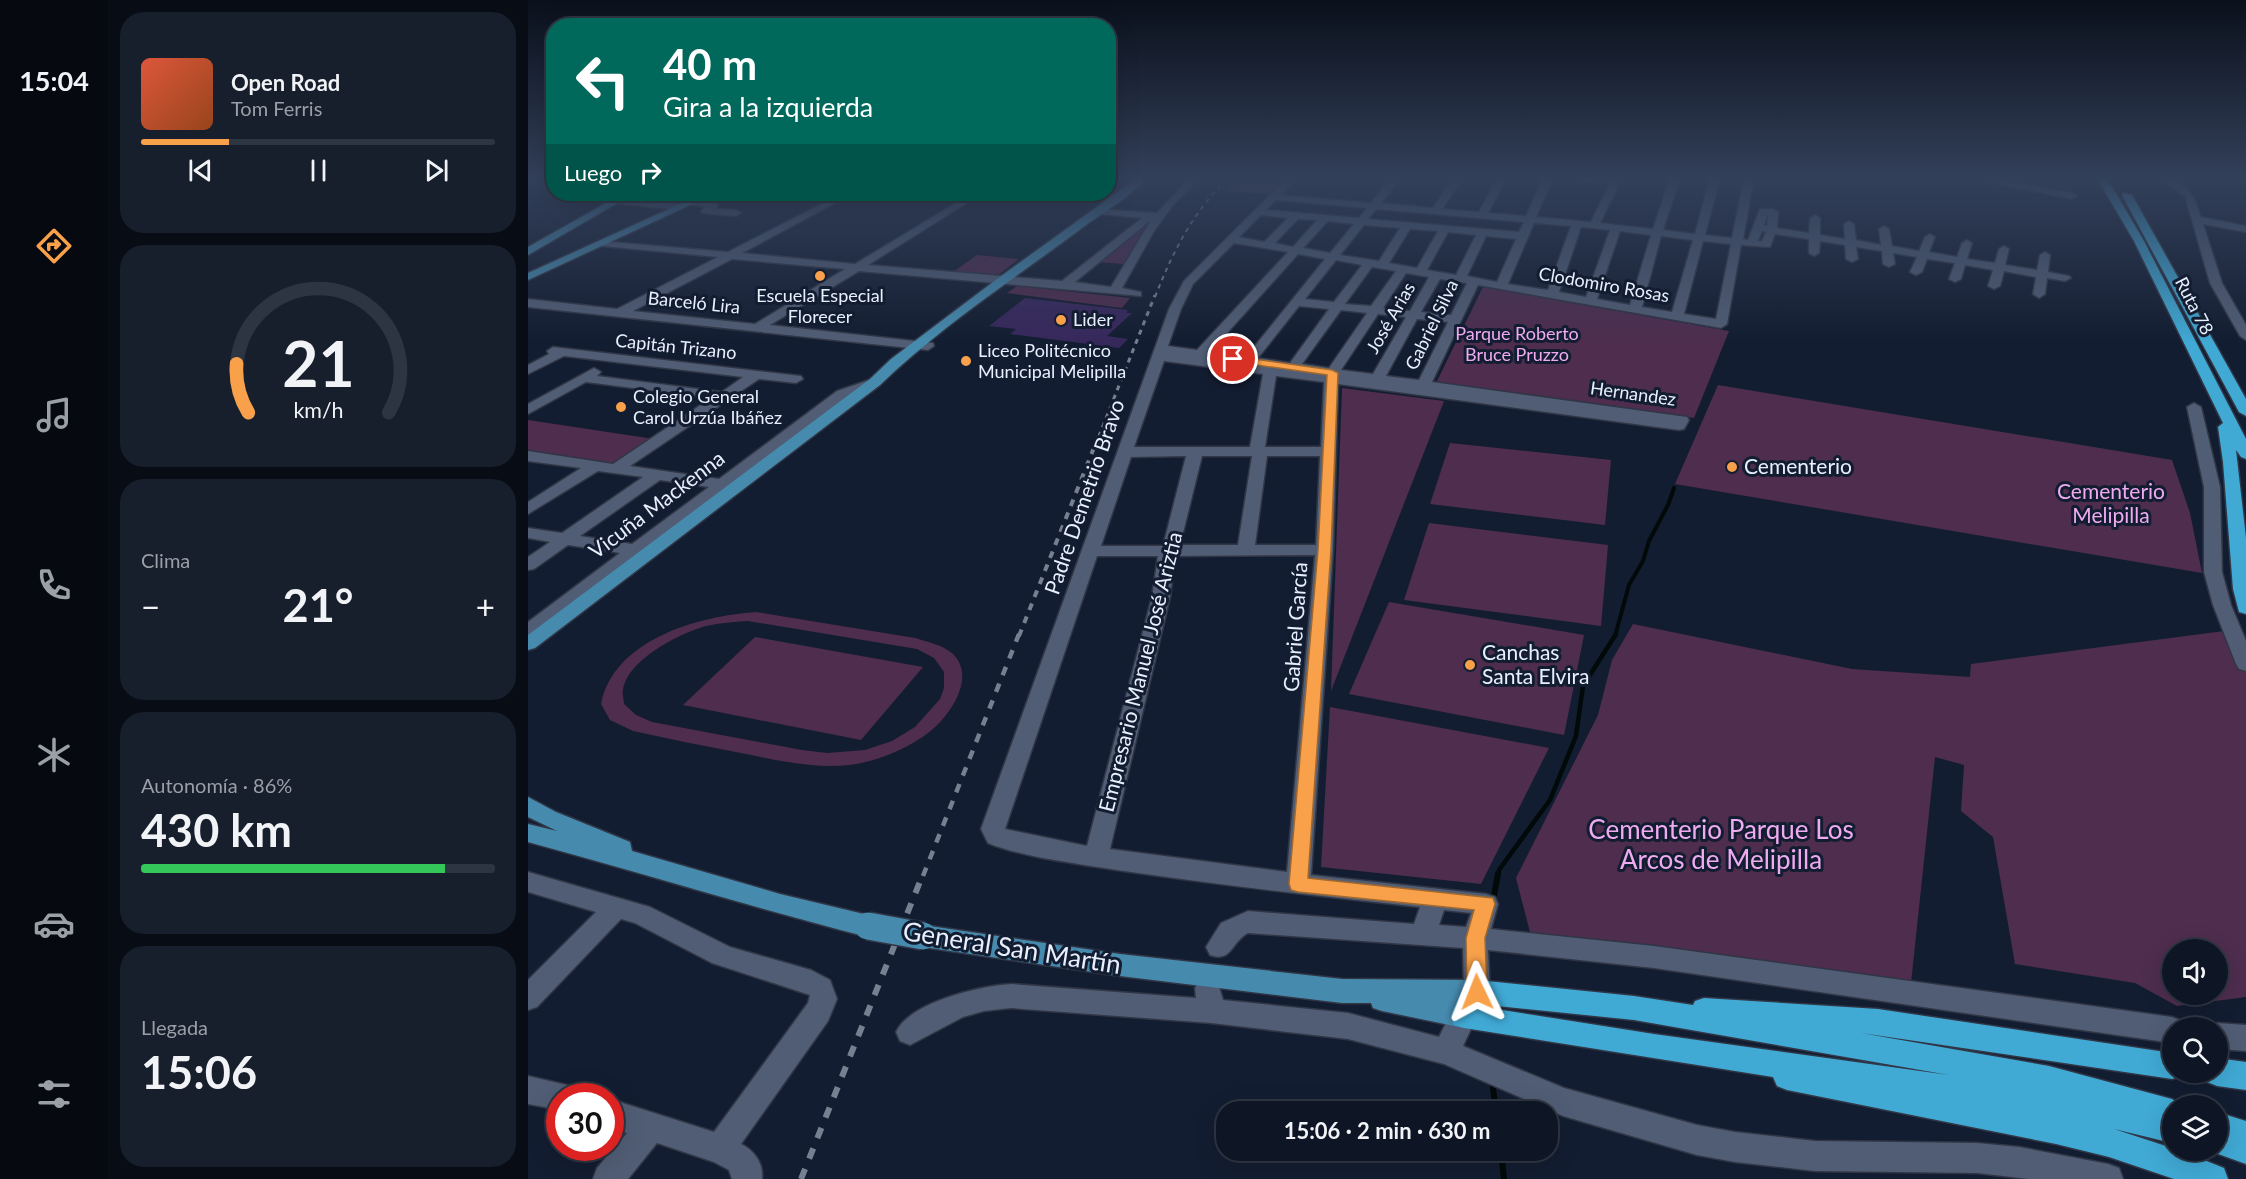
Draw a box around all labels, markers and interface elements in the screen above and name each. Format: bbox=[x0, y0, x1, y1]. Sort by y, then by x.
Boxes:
text: 40 m bbox=[663, 39, 757, 89]
icon: left bbox=[564, 42, 642, 120]
text: 15:04 bbox=[19, 64, 89, 97]
text: Open Road bbox=[231, 69, 340, 96]
text: Gira a la izquierda bbox=[663, 90, 873, 123]
text: Tom Ferris bbox=[231, 96, 322, 120]
icon: previous bbox=[184, 154, 217, 187]
icon: pause bbox=[302, 154, 335, 187]
icon: next bbox=[420, 154, 453, 187]
icon: right bbox=[634, 156, 667, 189]
text: Luego bbox=[564, 159, 622, 186]
icon: directions bbox=[33, 225, 75, 267]
street label: Clodomiro Rosas bbox=[1537, 262, 1671, 306]
marker: Escuela Especial Florecer bbox=[813, 269, 827, 283]
street label: Ruta 78 bbox=[2171, 273, 2219, 338]
street label: Gabriel Silva bbox=[1400, 276, 1462, 373]
street label: José Arias bbox=[1361, 278, 1419, 357]
place label: Escuela Especial Florecer bbox=[756, 284, 884, 327]
street label: Barceló Lira bbox=[647, 286, 741, 318]
place label: Lider bbox=[1073, 308, 1113, 330]
marker: Lider bbox=[1054, 313, 1068, 327]
park label: Parque Roberto Bruce Pruzzo bbox=[1455, 322, 1579, 365]
text: 21 bbox=[282, 325, 354, 400]
street label: Capitán Trizano bbox=[614, 329, 738, 363]
pin bbox=[1207, 333, 1258, 384]
place label: Liceo Politécnico Municipal Melipilla bbox=[978, 339, 1126, 382]
icon: arrive bbox=[1216, 342, 1249, 375]
marker: Liceo Politécnico Municipal Melipilla bbox=[959, 354, 973, 368]
street label: Hernandez bbox=[1589, 376, 1677, 410]
place label: Colegio General Carol Urzúa Ibáñez bbox=[633, 385, 782, 428]
icon: music bbox=[33, 394, 75, 436]
street label: Padre Demetrio Bravo bbox=[1038, 396, 1129, 597]
text: km/h bbox=[293, 398, 343, 424]
marker: Colegio General Carol Urzúa Ibáñez bbox=[614, 400, 628, 414]
street label: Vicuña Mackenna bbox=[583, 445, 729, 563]
place label: Cementerio bbox=[1744, 453, 1852, 478]
marker: Cementerio bbox=[1725, 460, 1739, 474]
park label: Cementerio Melipilla bbox=[2057, 478, 2165, 527]
street label: Empresario Manuel José Ariztia bbox=[1093, 529, 1186, 814]
text: Clima bbox=[141, 548, 190, 572]
street label: Gabriel García bbox=[1277, 561, 1312, 693]
icon: phone bbox=[33, 564, 75, 606]
text: 21° bbox=[283, 578, 353, 632]
text: − bbox=[141, 586, 160, 626]
text: + bbox=[476, 586, 495, 626]
place label: Canchas Santa Elvira bbox=[1482, 639, 1589, 688]
marker: Canchas Santa Elvira bbox=[1463, 658, 1477, 672]
icon: climate bbox=[33, 734, 75, 776]
text: Autonomía · 86% bbox=[141, 773, 292, 797]
text: 430 km bbox=[141, 803, 292, 857]
park label: Cementerio Parque Los Arcos de Melipilla bbox=[1588, 813, 1854, 875]
icon: car bbox=[33, 903, 75, 945]
street label: General San Martín bbox=[901, 914, 1124, 980]
map controls bbox=[2162, 939, 2228, 1161]
button: sound bbox=[2162, 939, 2228, 1005]
position arrow bbox=[1445, 960, 1509, 1024]
text: Llegada bbox=[141, 1015, 208, 1039]
button: search bbox=[2162, 1017, 2228, 1083]
text: 15:06 bbox=[141, 1045, 257, 1099]
icon: filters bbox=[33, 1073, 75, 1115]
speed limit sign: 30 bbox=[546, 1083, 624, 1161]
button: layers bbox=[2162, 1095, 2228, 1161]
text: 15:06 · 2 min · 630 m bbox=[1284, 1117, 1490, 1144]

